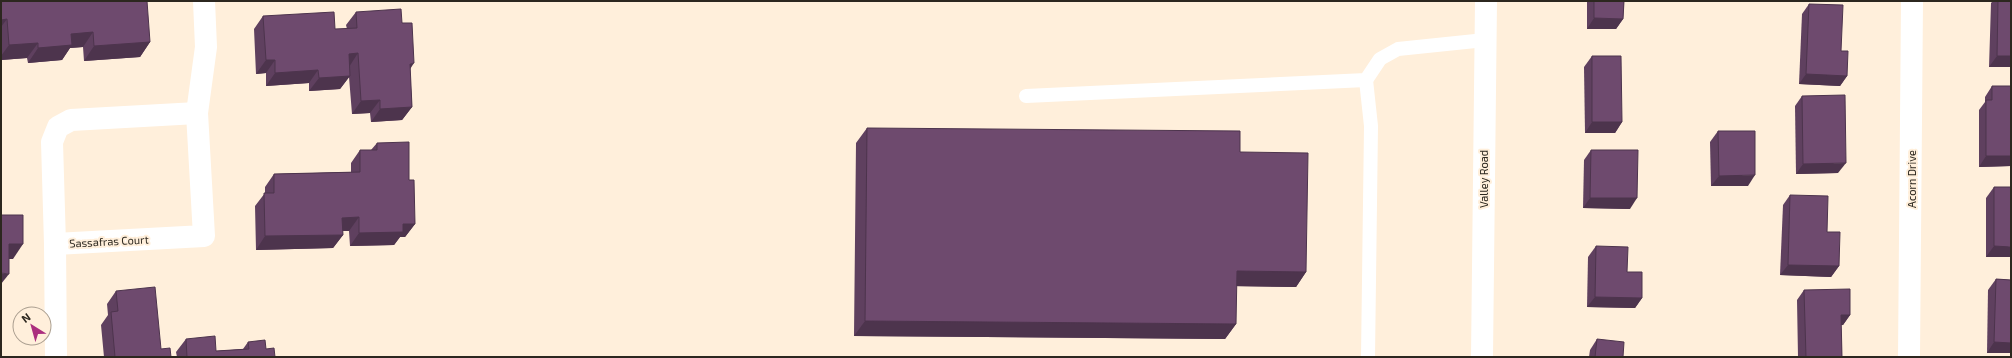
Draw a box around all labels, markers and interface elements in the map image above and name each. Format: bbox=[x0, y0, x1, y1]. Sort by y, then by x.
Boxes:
street label: Valley Road bbox=[1477, 150, 1490, 208]
street label: Acorn Drive bbox=[1905, 150, 1918, 208]
street label: Sassafras Court bbox=[69, 232, 149, 250]
north arrow bbox=[12, 306, 52, 346]
text: N bbox=[19, 310, 33, 325]

